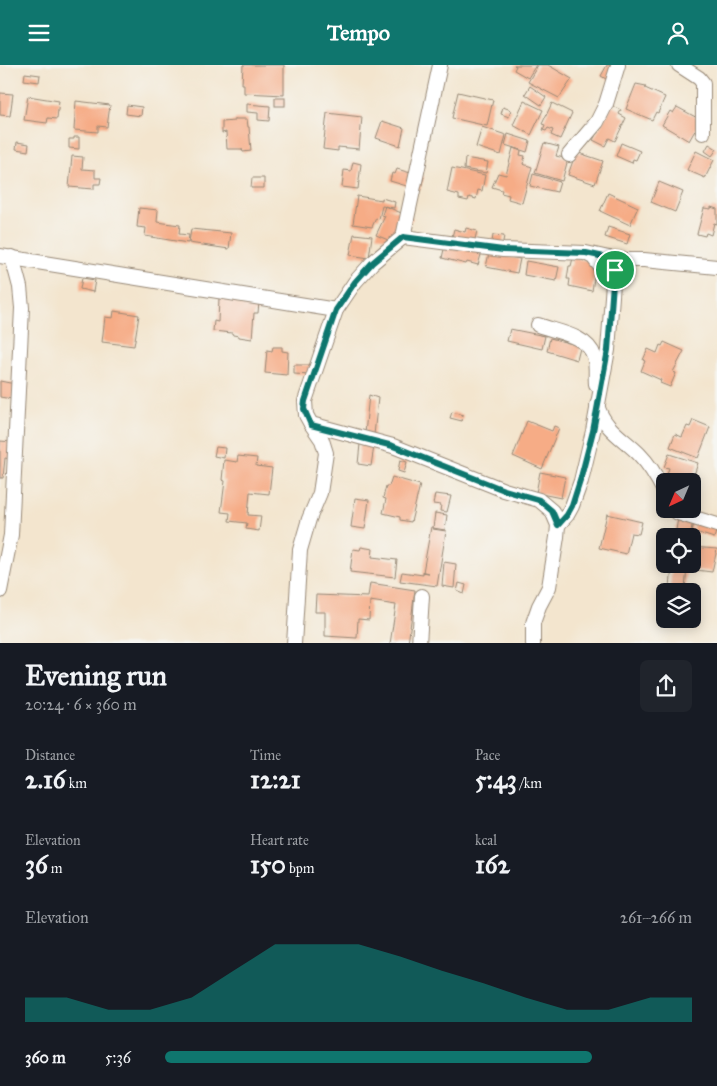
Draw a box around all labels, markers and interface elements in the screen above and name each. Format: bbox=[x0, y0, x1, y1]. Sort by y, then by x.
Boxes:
icon: menu bbox=[25, 19, 53, 47]
text: Tempo bbox=[327, 19, 390, 46]
icon: person bbox=[664, 19, 692, 47]
pin bbox=[594, 249, 636, 291]
icon: arrive bbox=[601, 256, 629, 284]
north arrow bbox=[656, 473, 701, 517]
map controls bbox=[656, 473, 701, 628]
button: locate bbox=[656, 528, 701, 573]
button: layers bbox=[656, 583, 701, 628]
text: Evening run bbox=[25, 658, 167, 693]
button: share bbox=[640, 660, 692, 712]
text: 20:24 · 6 × 360 m bbox=[25, 695, 137, 714]
text: Distance bbox=[25, 747, 75, 764]
text: Time bbox=[250, 747, 281, 764]
text: Pace bbox=[475, 747, 500, 764]
text: 2.16 bbox=[25, 764, 66, 795]
text: 12:21 bbox=[250, 764, 301, 795]
text: 5:43 bbox=[475, 764, 517, 795]
text: km bbox=[66, 775, 87, 792]
text: /km bbox=[517, 775, 542, 792]
text: Elevation bbox=[25, 832, 81, 849]
text: Heart rate bbox=[250, 832, 309, 849]
text: kcal bbox=[475, 832, 497, 849]
text: 36 bbox=[25, 849, 48, 880]
text: 150 bbox=[250, 849, 286, 880]
text: 162 bbox=[475, 849, 510, 880]
text: m bbox=[48, 860, 63, 877]
text: bpm bbox=[286, 860, 314, 877]
text: Elevation bbox=[25, 908, 89, 927]
text: 261–266 m bbox=[620, 908, 692, 927]
text: 360 m bbox=[25, 1048, 66, 1067]
text: 5:36 bbox=[105, 1048, 131, 1067]

